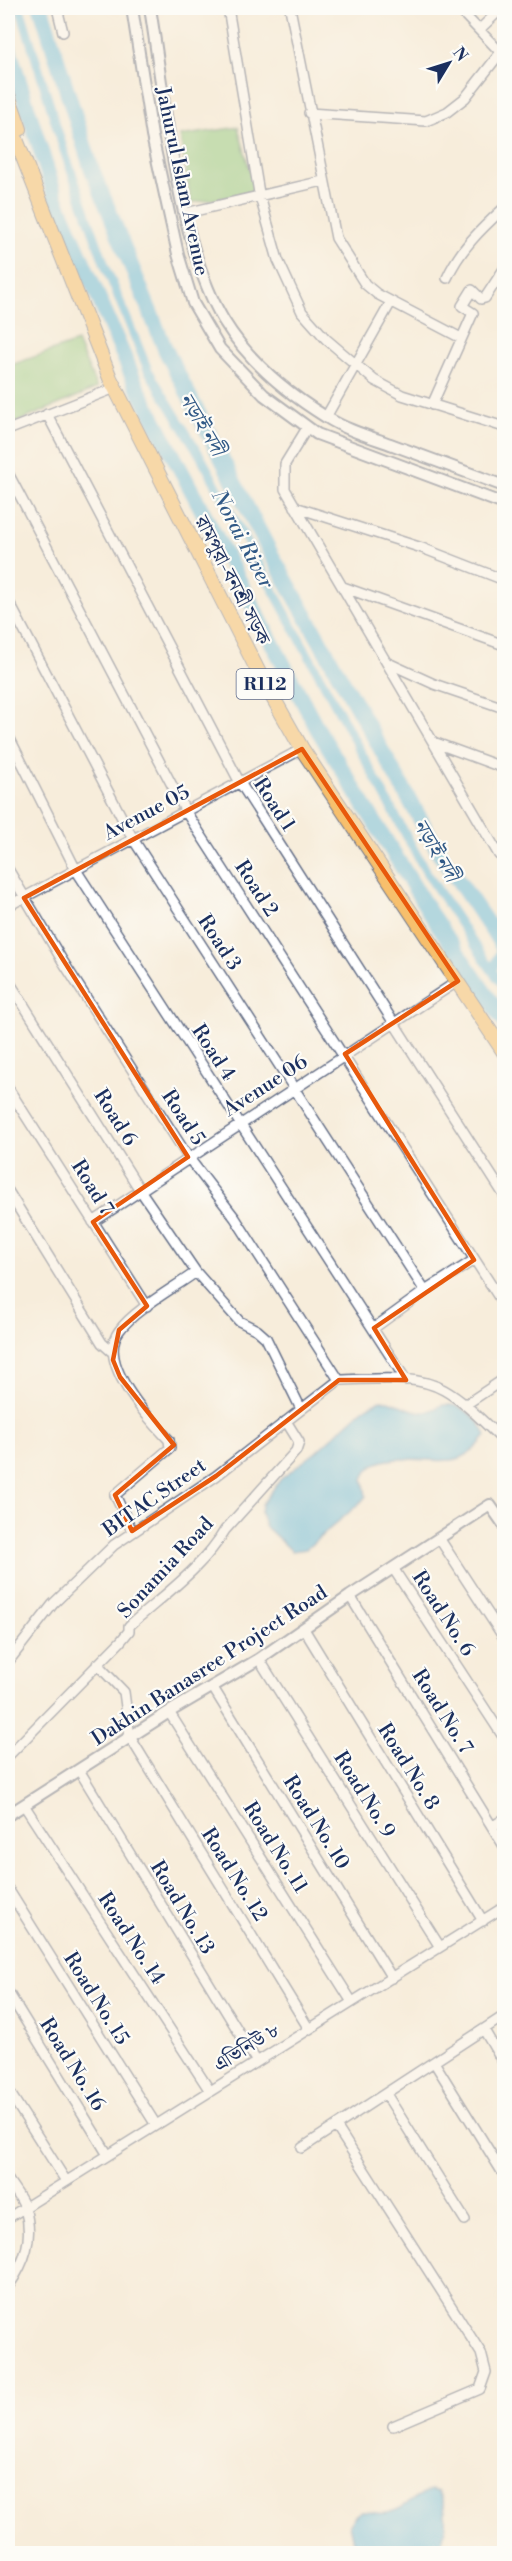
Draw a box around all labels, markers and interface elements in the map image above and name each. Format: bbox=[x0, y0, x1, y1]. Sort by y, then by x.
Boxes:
north arrow bbox=[419, 33, 479, 93]
text: N bbox=[448, 43, 472, 66]
street label: Jahurul Islam Avenue bbox=[149, 84, 214, 278]
water label: নড়াই নদী bbox=[172, 388, 232, 463]
water label: Norai River bbox=[205, 485, 279, 594]
street label: রামপুরা-বনশ্রী সড়ক bbox=[188, 511, 276, 650]
road number: R112 bbox=[236, 669, 294, 699]
street label: Road 1 bbox=[247, 773, 301, 837]
street label: Avenue 05 bbox=[98, 780, 194, 847]
water label: নড়াই নদী bbox=[406, 814, 466, 889]
street label: Road 2 bbox=[228, 856, 283, 922]
street label: Road 3 bbox=[191, 910, 246, 975]
street label: Road 4 bbox=[185, 1020, 240, 1086]
street label: Avenue 06 bbox=[218, 1050, 313, 1123]
street label: Road 6 bbox=[88, 1085, 142, 1151]
street label: Road 5 bbox=[156, 1085, 210, 1150]
street label: Road 7 bbox=[65, 1155, 118, 1220]
street label: BITAC Street bbox=[98, 1454, 211, 1543]
street label: Sonamia Road bbox=[113, 1512, 220, 1624]
street label: Road No. 6 bbox=[406, 1566, 480, 1661]
street label: Dakhin Banasree Project Road bbox=[87, 1580, 333, 1752]
street label: Road No. 7 bbox=[406, 1665, 478, 1759]
street label: Road No. 8 bbox=[371, 1719, 444, 1815]
street label: Road No. 9 bbox=[327, 1747, 400, 1843]
street label: Road No. 10 bbox=[277, 1771, 355, 1875]
street label: Road No. 11 bbox=[237, 1797, 313, 1898]
street label: Road No. 12 bbox=[195, 1823, 272, 1926]
street label: Road No. 13 bbox=[144, 1856, 219, 1959]
street label: Road No. 14 bbox=[92, 1888, 170, 1990]
street label: Road No. 15 bbox=[57, 1948, 134, 2050]
street label: Road No. 16 bbox=[33, 2014, 110, 2116]
street label: এভিনিউ ৮ bbox=[208, 2017, 284, 2078]

